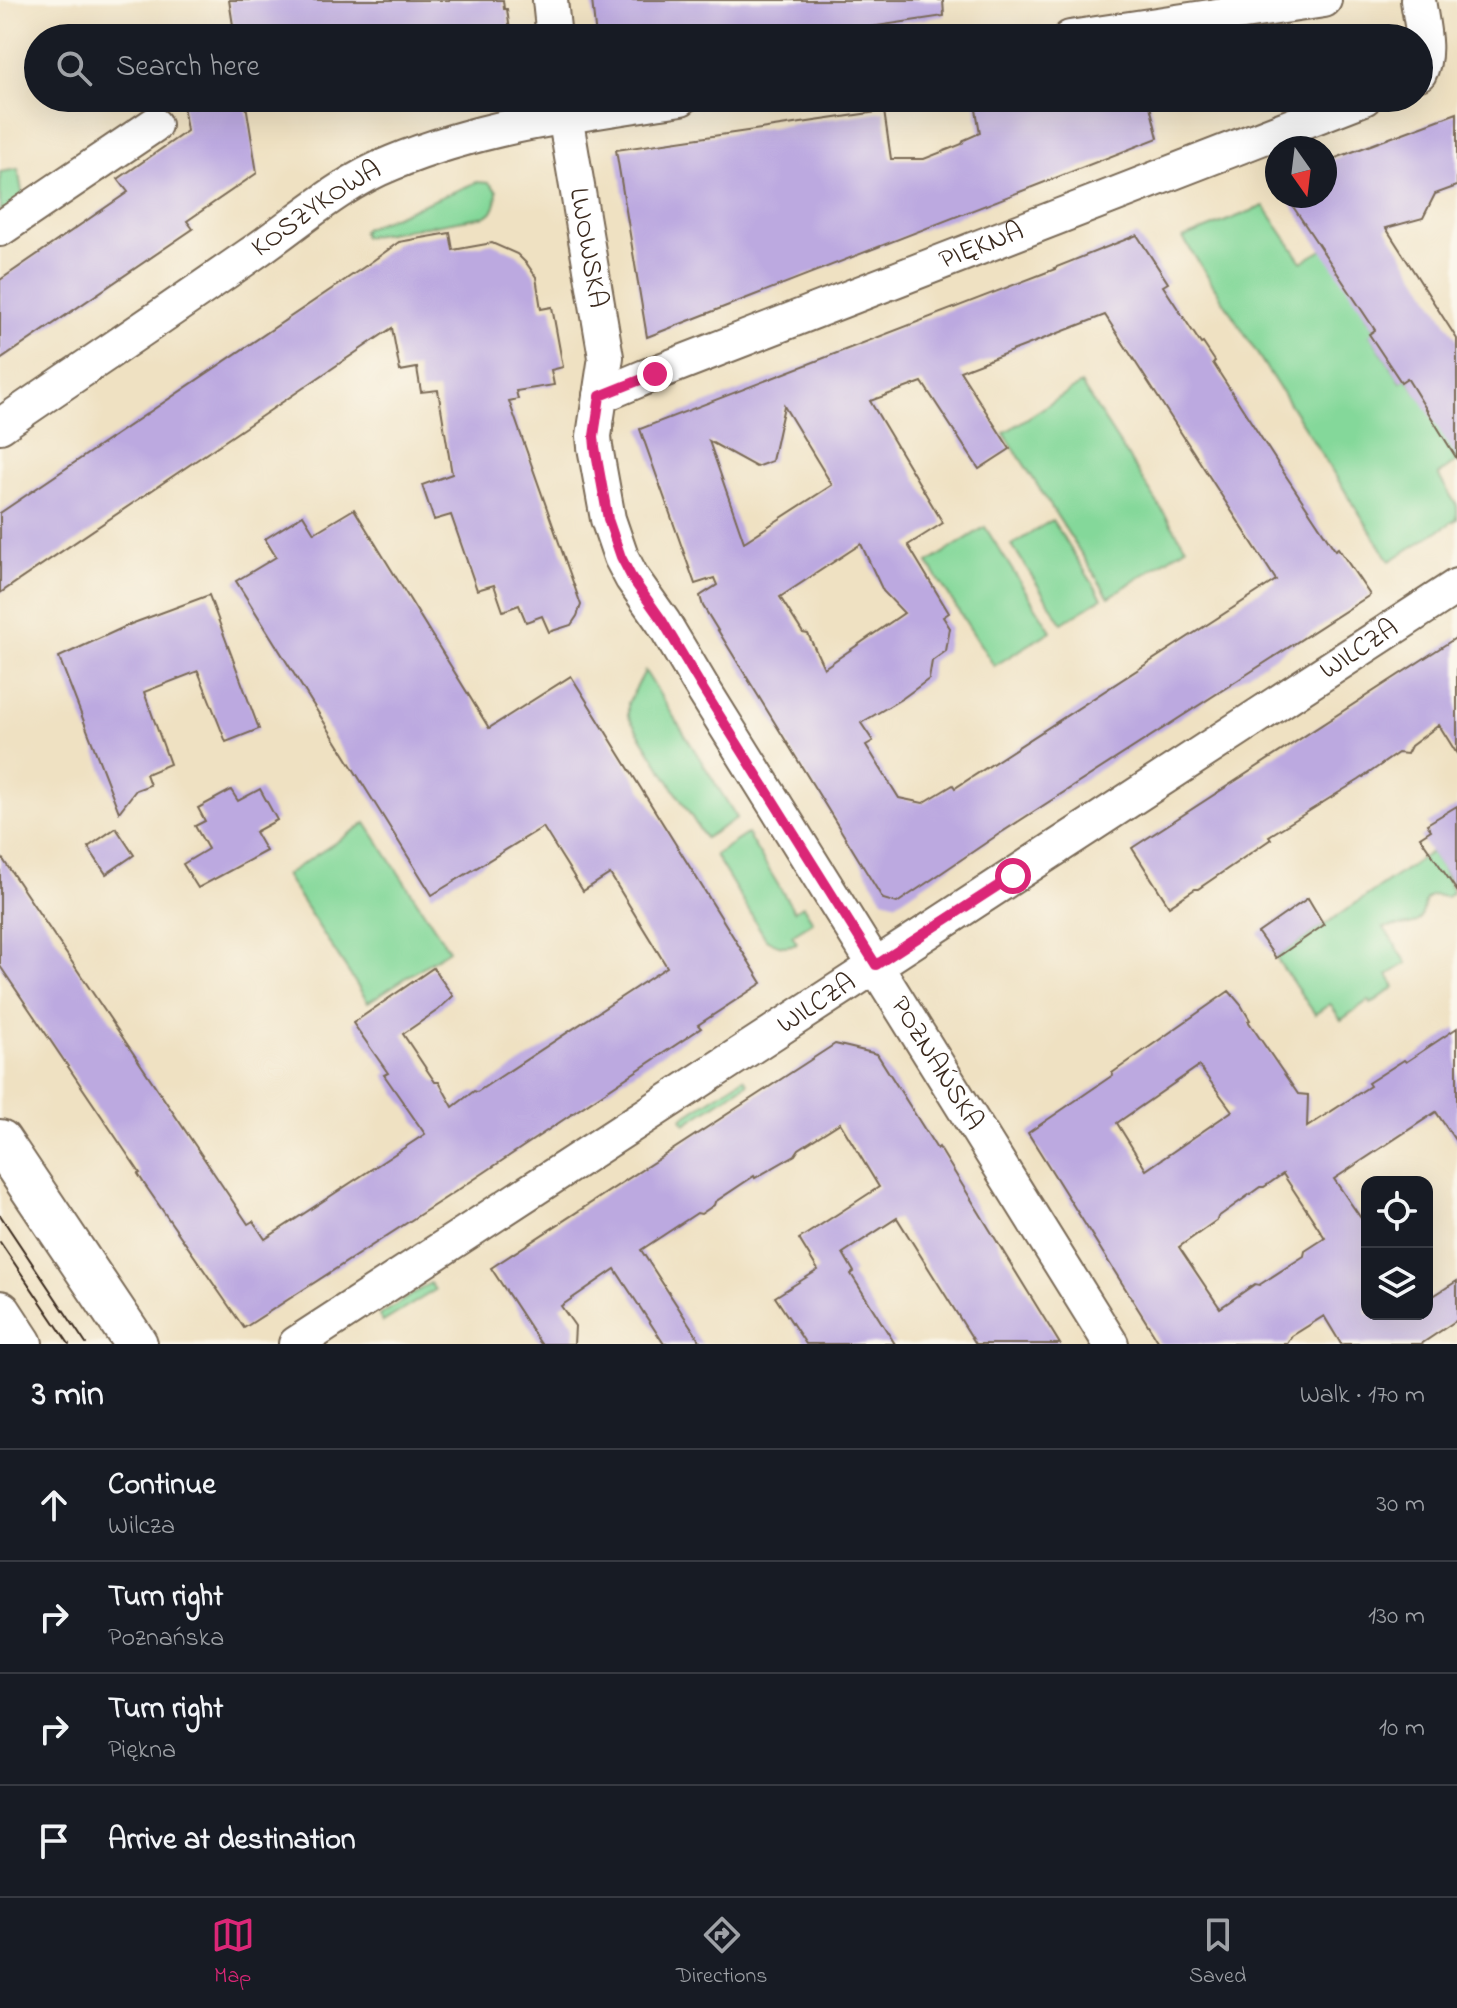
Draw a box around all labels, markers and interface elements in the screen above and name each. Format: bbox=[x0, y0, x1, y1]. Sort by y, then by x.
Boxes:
search box bbox=[24, 24, 1433, 112]
icon: search bbox=[52, 46, 96, 90]
text: Search here bbox=[116, 46, 260, 90]
north arrow bbox=[1265, 136, 1337, 208]
street label: KOSZYKOWA bbox=[243, 150, 389, 268]
street label: LWOWSKA bbox=[557, 185, 618, 311]
street label: PIĘKNA bbox=[933, 211, 1030, 281]
route end bbox=[637, 356, 673, 392]
street label: WILCZA bbox=[1312, 609, 1407, 691]
route start bbox=[995, 858, 1031, 894]
street label: WILCZA bbox=[769, 963, 865, 1045]
street label: POZNAŃSKA bbox=[879, 989, 994, 1139]
map controls bbox=[1361, 1176, 1433, 1320]
button: locate bbox=[1361, 1176, 1433, 1248]
button: layers bbox=[1361, 1248, 1433, 1320]
text: 3 min bbox=[32, 1371, 104, 1421]
text: Walk · 170 m bbox=[1300, 1377, 1425, 1415]
text: Continue bbox=[108, 1464, 216, 1508]
icon: ahead bbox=[32, 1483, 76, 1527]
text: 30 m bbox=[1376, 1486, 1425, 1524]
text: Wilcza bbox=[108, 1508, 175, 1546]
text: Turn right bbox=[108, 1576, 223, 1620]
icon: right bbox=[32, 1595, 76, 1639]
text: 130 m bbox=[1368, 1598, 1425, 1636]
text: Poznańska bbox=[108, 1620, 224, 1658]
text: Turn right bbox=[108, 1688, 223, 1732]
icon: right bbox=[32, 1707, 76, 1751]
text: 10 m bbox=[1379, 1710, 1425, 1748]
text: Piękna bbox=[108, 1732, 176, 1770]
icon: arrive bbox=[32, 1819, 76, 1863]
text: Arrive at destination bbox=[108, 1819, 356, 1863]
tab: Map bbox=[211, 1913, 255, 1993]
tab: Directions bbox=[676, 1913, 768, 1993]
tab: Saved bbox=[1189, 1913, 1246, 1993]

